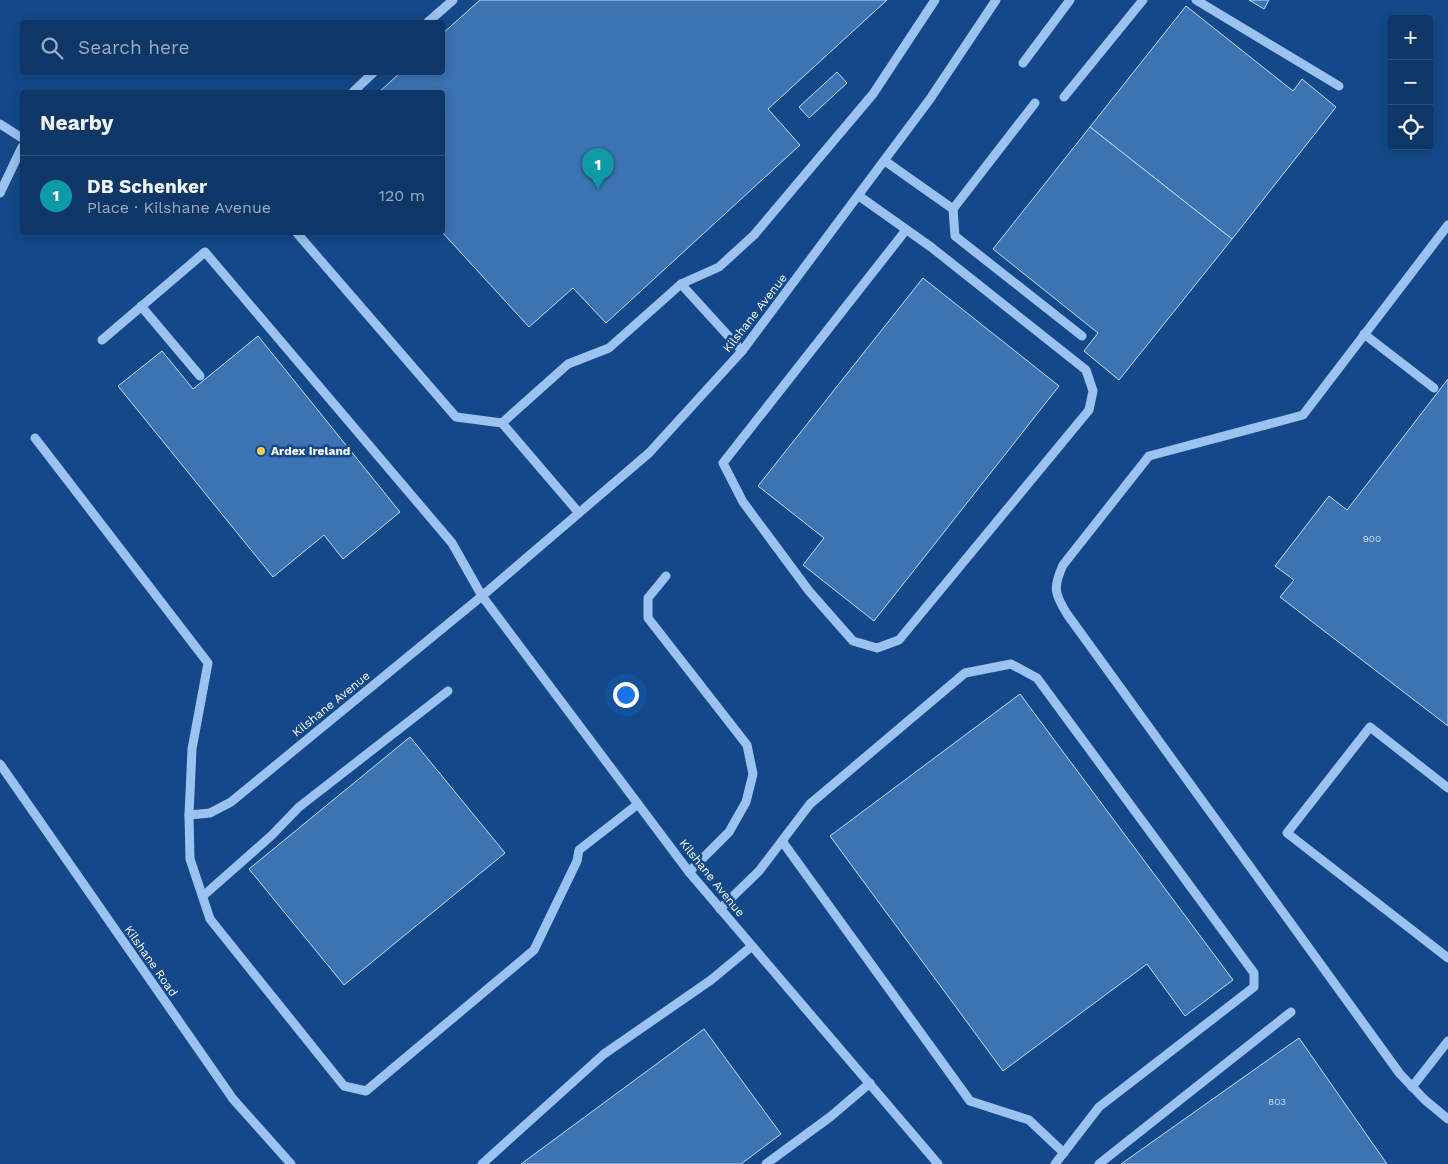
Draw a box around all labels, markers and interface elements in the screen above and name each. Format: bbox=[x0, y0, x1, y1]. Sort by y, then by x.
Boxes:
map controls bbox=[1388, 15, 1433, 150]
button: + bbox=[1388, 15, 1433, 60]
search box bbox=[20, 20, 445, 75]
icon: search bbox=[38, 34, 66, 62]
text: Search here bbox=[78, 36, 189, 59]
button: − bbox=[1388, 60, 1433, 105]
button: locate bbox=[1388, 105, 1433, 150]
text: Nearby bbox=[40, 110, 113, 135]
pin: 1 bbox=[582, 148, 614, 189]
text: DB Schenker bbox=[87, 175, 207, 198]
text: 1 bbox=[53, 186, 59, 205]
text: 120 m bbox=[379, 186, 425, 205]
text: Place · Kilshane Avenue bbox=[87, 198, 271, 217]
street label: Kilshane Avenue bbox=[720, 271, 790, 355]
place label: Ardex Ireland bbox=[271, 444, 350, 458]
marker: Ardex Ireland bbox=[255, 445, 267, 457]
house number: 900 bbox=[1363, 533, 1381, 544]
street label: Kilshane Avenue bbox=[289, 668, 373, 740]
your location bbox=[613, 682, 639, 708]
street label: Kilshane Avenue bbox=[676, 836, 748, 920]
street label: Kilshane Road bbox=[121, 923, 181, 999]
house number: 803 bbox=[1268, 1096, 1286, 1107]

